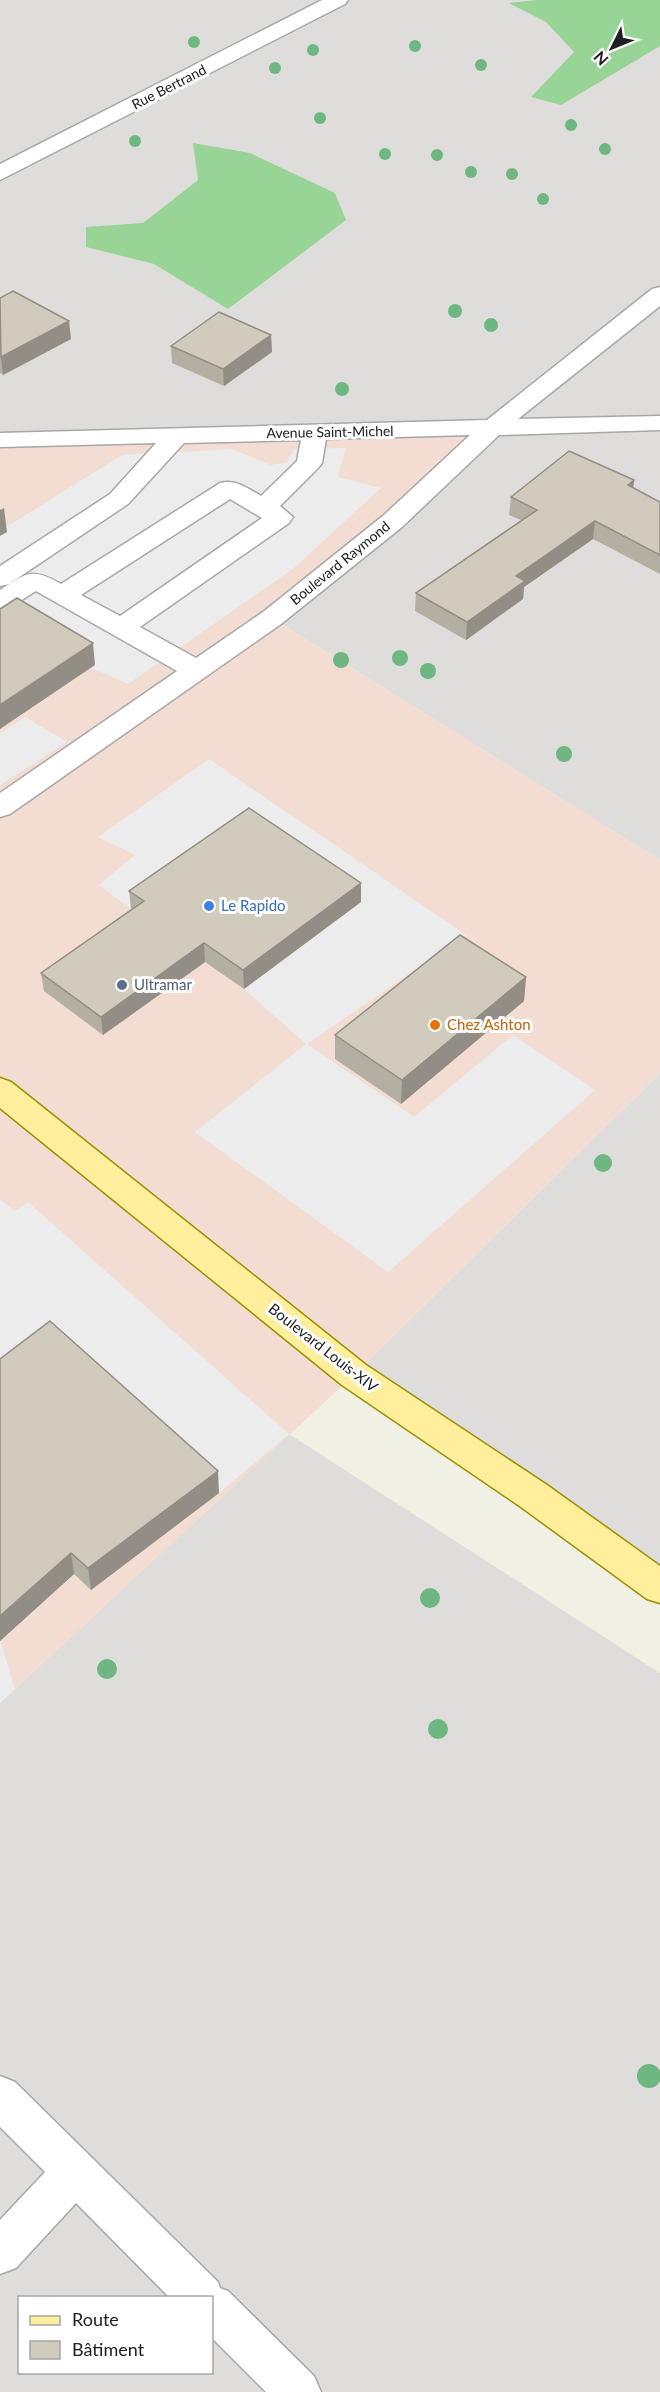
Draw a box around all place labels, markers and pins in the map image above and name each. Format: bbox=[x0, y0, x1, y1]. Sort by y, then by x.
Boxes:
place label: Le Rapido bbox=[221, 896, 286, 914]
marker: Le Rapido bbox=[202, 899, 216, 913]
place label: Ultramar bbox=[134, 975, 192, 993]
marker: Ultramar bbox=[115, 978, 129, 992]
place label: Chez Ashton bbox=[447, 1015, 531, 1033]
marker: Chez Ashton bbox=[428, 1018, 442, 1032]

